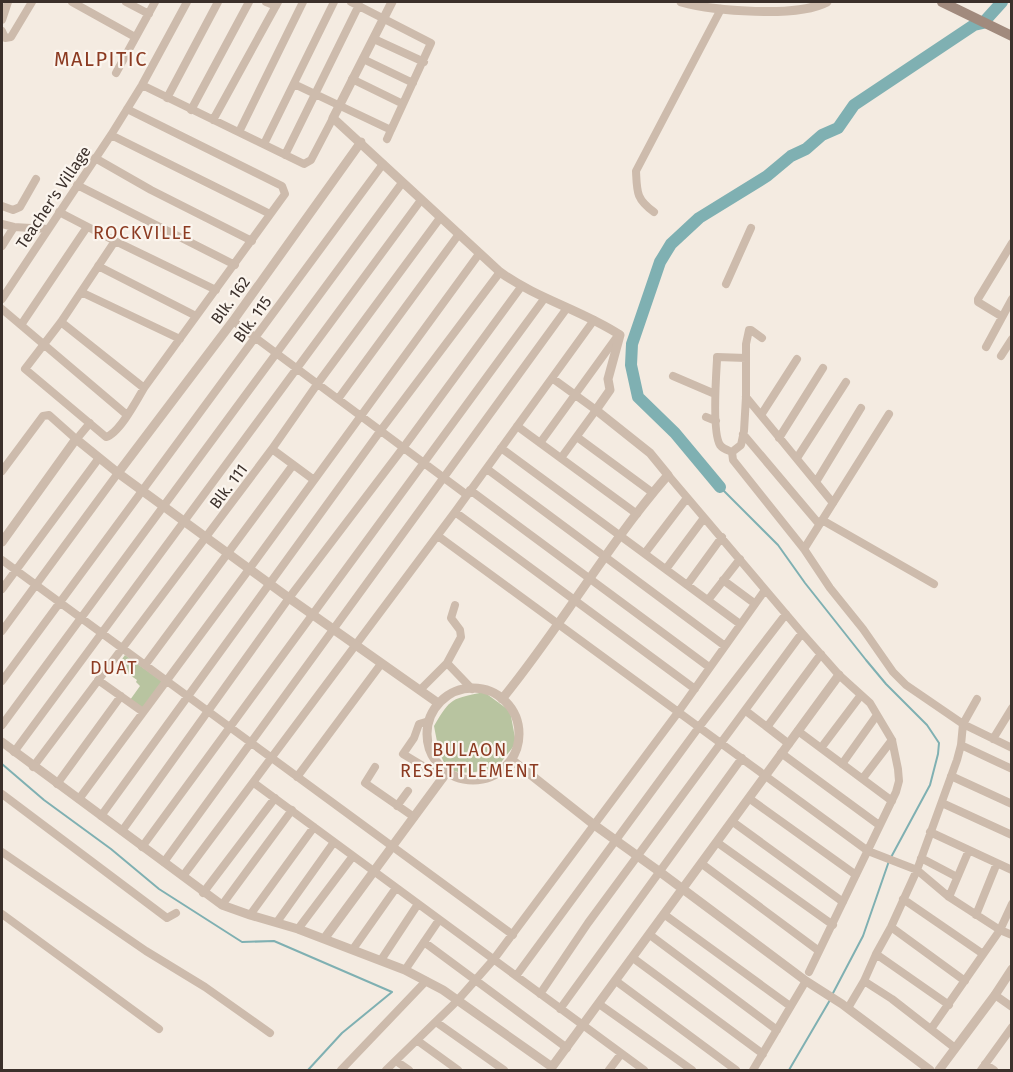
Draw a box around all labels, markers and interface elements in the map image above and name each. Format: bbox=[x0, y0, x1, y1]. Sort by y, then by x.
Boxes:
district label: MALPITIC bbox=[54, 47, 148, 71]
street label: Teacher's Village bbox=[12, 142, 95, 252]
district label: ROCKVILLE bbox=[93, 222, 193, 244]
street label: Blk. 162 bbox=[207, 273, 254, 328]
street label: Blk. 115 bbox=[229, 293, 275, 346]
street label: Blk. 111 bbox=[205, 460, 251, 512]
district label: DUAT bbox=[90, 657, 138, 679]
district label: BULAON RESETTLEMENT bbox=[400, 739, 540, 782]

